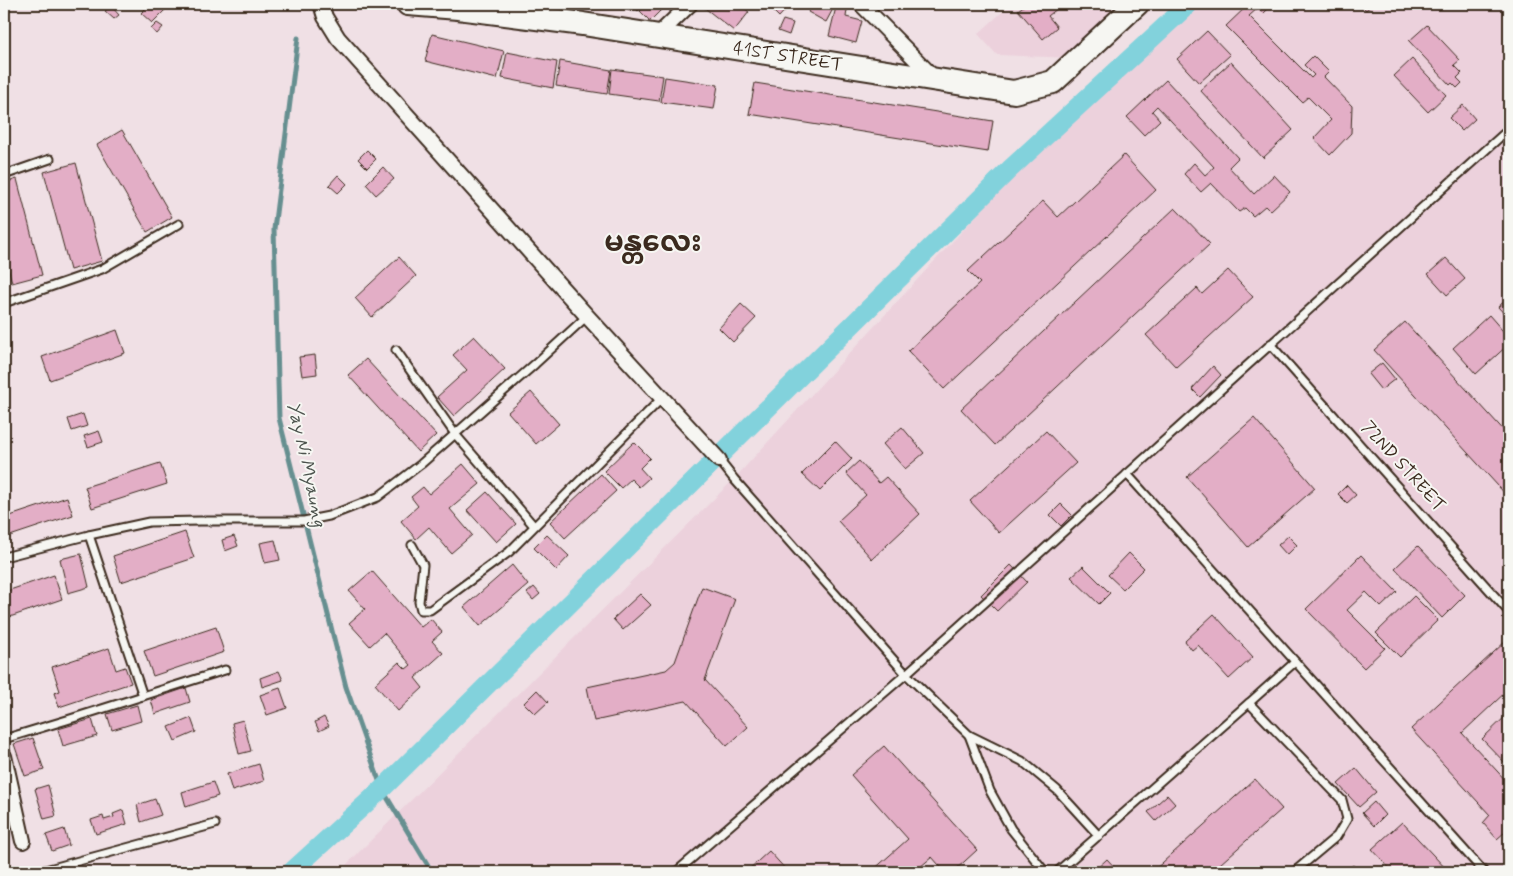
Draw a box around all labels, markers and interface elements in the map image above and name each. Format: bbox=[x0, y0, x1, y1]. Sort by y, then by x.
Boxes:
street label: 41ST STREET bbox=[731, 36, 844, 78]
district label: မန္တလေး bbox=[604, 225, 702, 264]
water label: Yay Ni Myaung bbox=[281, 399, 332, 530]
street label: 72ND STREET bbox=[1356, 416, 1451, 517]

